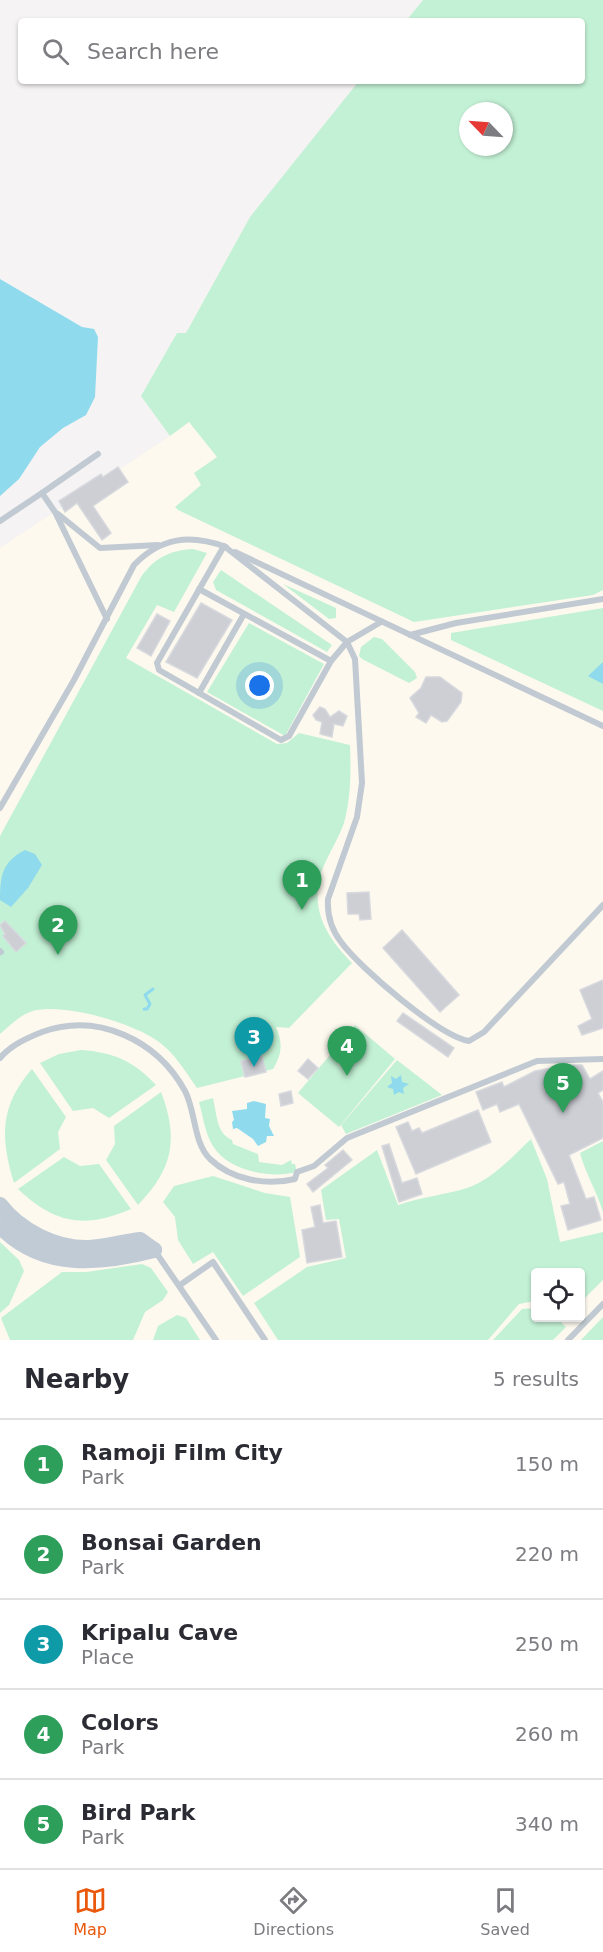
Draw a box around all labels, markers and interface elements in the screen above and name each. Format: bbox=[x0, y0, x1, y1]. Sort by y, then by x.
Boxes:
search box bbox=[18, 18, 585, 84]
icon: search bbox=[39, 35, 72, 68]
text: Search here bbox=[87, 39, 219, 64]
north arrow bbox=[459, 102, 513, 156]
your location bbox=[245, 671, 274, 700]
pin: 1 bbox=[282, 860, 322, 910]
pin: 2 bbox=[38, 906, 78, 955]
pin: 3 bbox=[234, 1018, 274, 1067]
pin: 4 bbox=[328, 1026, 366, 1076]
pin: 5 bbox=[544, 1064, 582, 1113]
map controls bbox=[531, 1268, 585, 1322]
button: locate bbox=[531, 1268, 585, 1322]
text: Nearby bbox=[24, 1364, 129, 1394]
text: 5 results bbox=[493, 1367, 579, 1391]
text: Ramoji Film City bbox=[81, 1440, 283, 1465]
text: 1 bbox=[37, 1452, 50, 1476]
text: 150 m bbox=[515, 1452, 579, 1476]
text: Park bbox=[81, 1465, 124, 1489]
text: Bonsai Garden bbox=[81, 1530, 262, 1555]
text: 2 bbox=[37, 1542, 50, 1566]
text: 220 m bbox=[515, 1542, 579, 1566]
text: Park bbox=[81, 1555, 124, 1579]
text: Kripalu Cave bbox=[81, 1620, 238, 1645]
text: 3 bbox=[37, 1632, 50, 1656]
text: 250 m bbox=[515, 1632, 579, 1656]
text: Place bbox=[81, 1645, 134, 1669]
text: Colors bbox=[81, 1710, 159, 1735]
text: 4 bbox=[37, 1722, 50, 1746]
text: 260 m bbox=[515, 1722, 579, 1746]
text: Park bbox=[81, 1735, 124, 1759]
text: Bird Park bbox=[81, 1800, 195, 1825]
text: 5 bbox=[37, 1812, 50, 1836]
text: 340 m bbox=[515, 1812, 579, 1836]
text: Park bbox=[81, 1825, 124, 1849]
tab: Map bbox=[73, 1884, 107, 1939]
tab: Directions bbox=[253, 1884, 334, 1939]
tab: Saved bbox=[480, 1884, 530, 1939]

